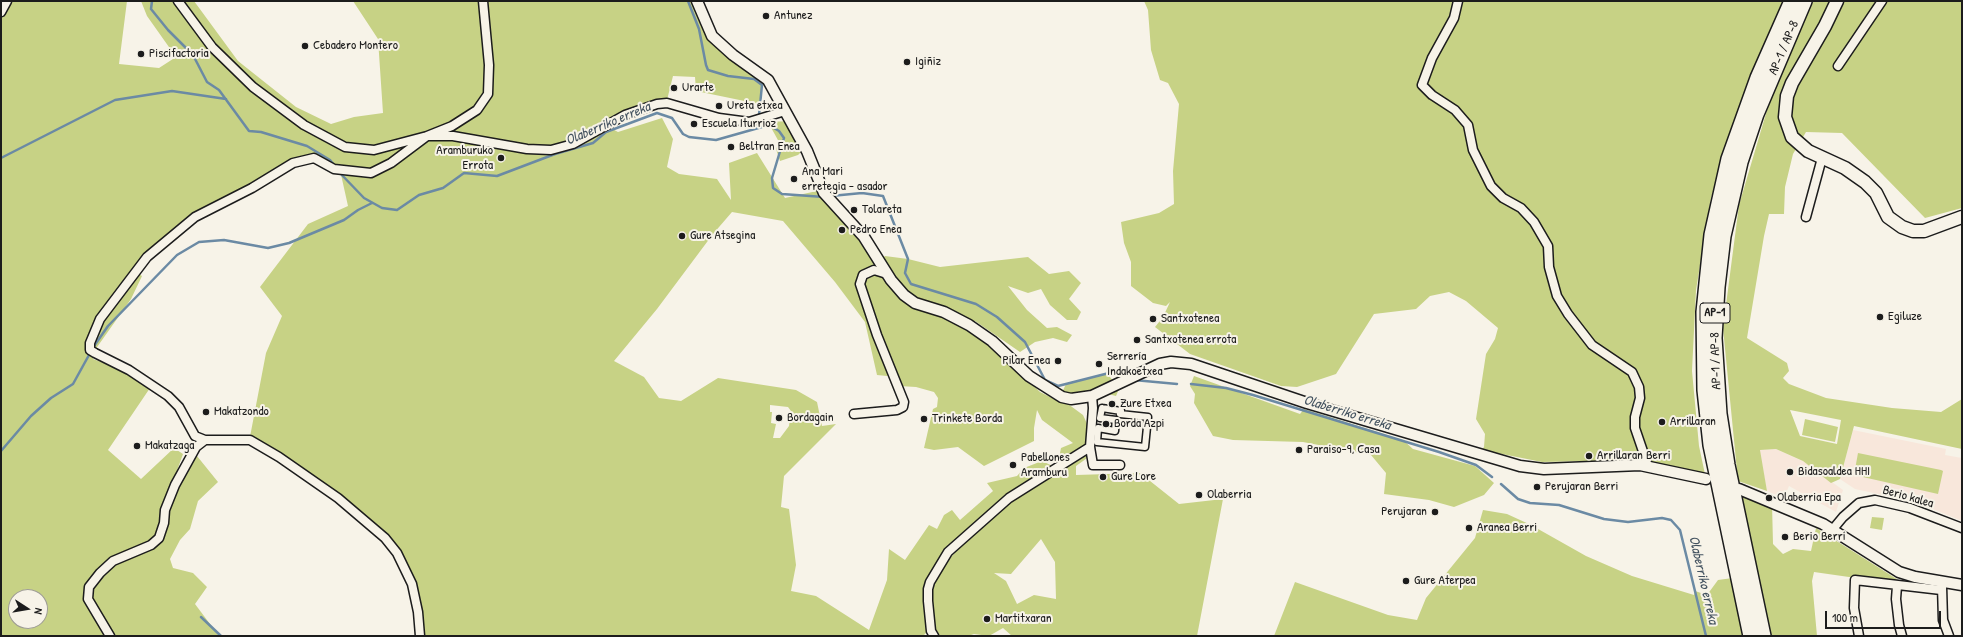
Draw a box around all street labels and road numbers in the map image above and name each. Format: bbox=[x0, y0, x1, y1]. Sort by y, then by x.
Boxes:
street label: AP-1 / AP-8 bbox=[1766, 18, 1802, 78]
road number: AP-1 bbox=[1700, 303, 1730, 323]
street label: AP-1 / AP-8 bbox=[1707, 332, 1725, 390]
street label: Berio kalea bbox=[1881, 482, 1935, 512]

